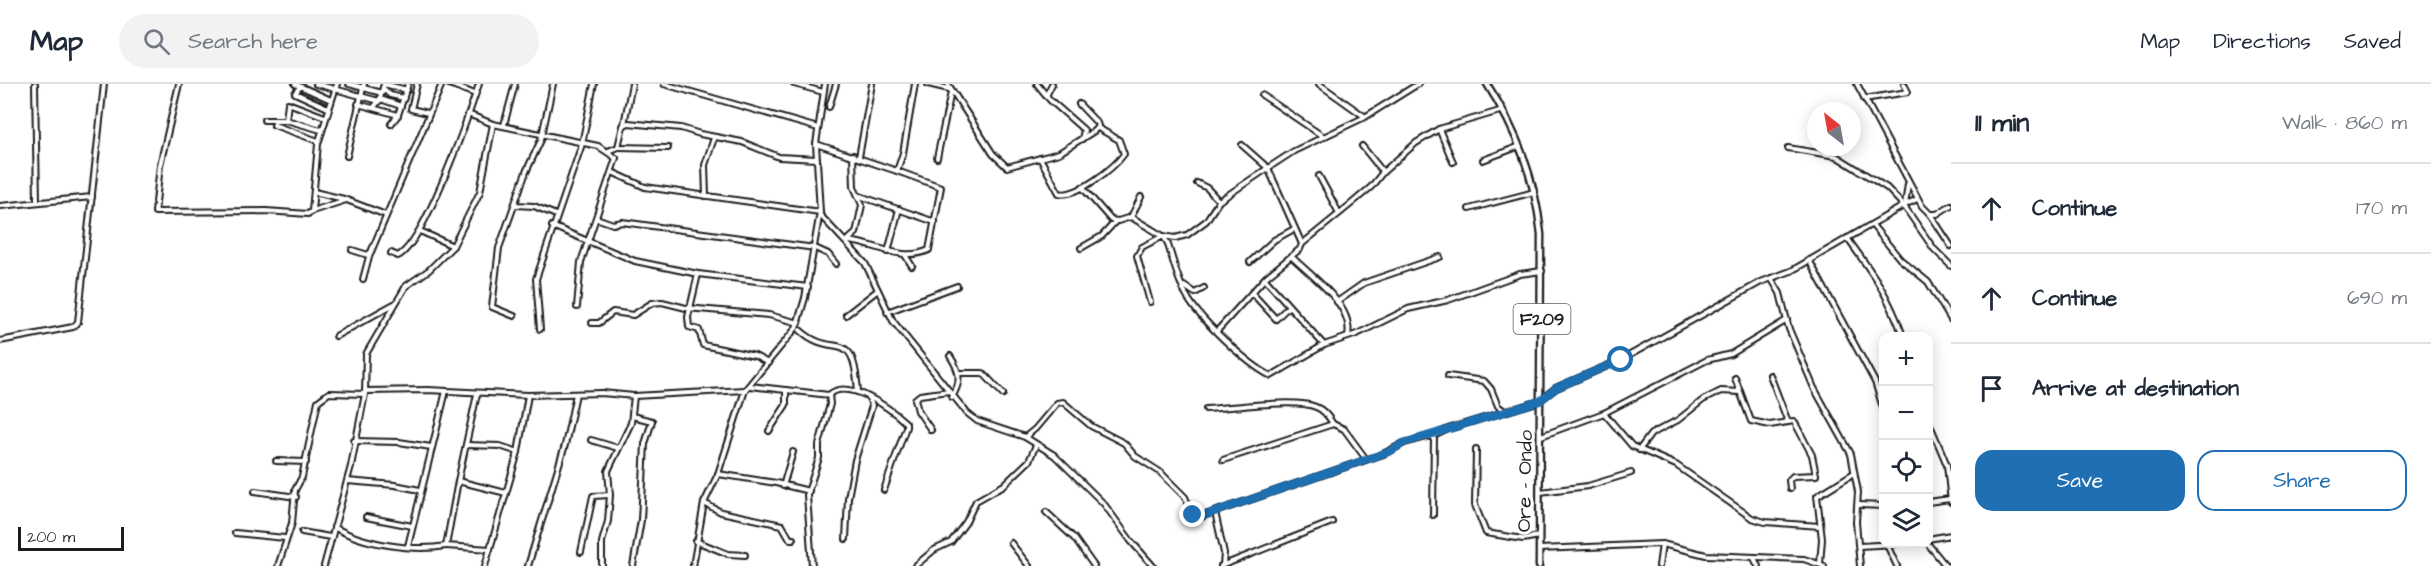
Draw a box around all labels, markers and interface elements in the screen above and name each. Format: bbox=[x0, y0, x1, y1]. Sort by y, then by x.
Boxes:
search box bbox=[119, 14, 539, 68]
text: Map bbox=[30, 22, 83, 61]
icon: search bbox=[140, 25, 173, 58]
text: Search here bbox=[188, 26, 318, 57]
text: Map bbox=[2140, 27, 2180, 56]
text: Directions bbox=[2213, 27, 2311, 56]
text: Saved bbox=[2344, 27, 2401, 56]
north arrow bbox=[1807, 102, 1861, 156]
text: 11 min bbox=[1975, 105, 2029, 141]
text: Walk · 860 m bbox=[2282, 109, 2407, 137]
icon: ahead bbox=[1975, 192, 2008, 225]
text: Continue bbox=[2032, 193, 2117, 224]
text: 170 m bbox=[2356, 194, 2407, 222]
icon: ahead bbox=[1975, 282, 2008, 315]
text: Continue bbox=[2032, 283, 2117, 314]
text: 690 m bbox=[2347, 284, 2407, 312]
road number: F209 bbox=[1514, 304, 1570, 334]
map controls bbox=[1879, 332, 1933, 548]
button: + bbox=[1879, 332, 1933, 386]
route start bbox=[1607, 346, 1633, 372]
icon: arrive bbox=[1975, 372, 2008, 405]
text: Arrive at destination bbox=[2032, 373, 2239, 404]
button: − bbox=[1879, 386, 1933, 440]
street label: Ore - Ondo bbox=[1510, 430, 1540, 532]
button: locate bbox=[1879, 440, 1933, 494]
button: Save bbox=[1975, 450, 2185, 511]
button: Share bbox=[2197, 450, 2407, 511]
button: layers bbox=[1879, 494, 1933, 548]
route end bbox=[1179, 501, 1205, 527]
scale bar bbox=[18, 524, 124, 552]
text: 200 m bbox=[27, 526, 75, 548]

